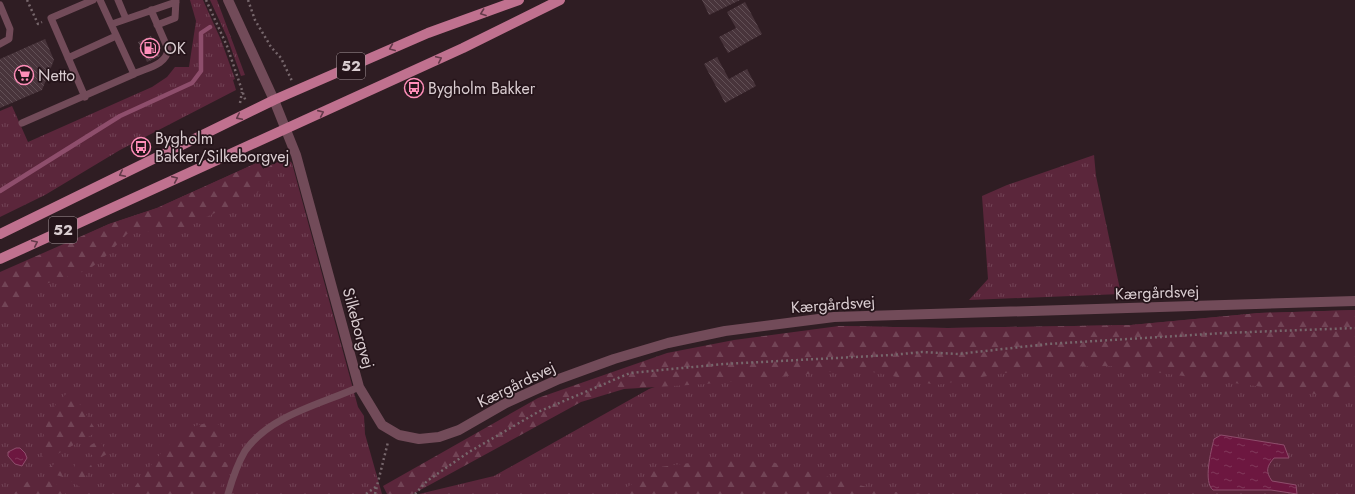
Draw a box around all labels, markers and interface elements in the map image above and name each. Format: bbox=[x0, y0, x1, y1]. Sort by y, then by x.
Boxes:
one-way arrow bbox=[479, 9, 486, 17]
fuel station icon: OK bbox=[139, 37, 161, 59]
place label: OK bbox=[164, 37, 186, 60]
one-way arrow bbox=[389, 44, 396, 52]
road number: 52 bbox=[337, 53, 365, 79]
one-way arrow bbox=[435, 56, 442, 64]
supermarket icon: Netto bbox=[13, 64, 35, 86]
place label: Netto bbox=[38, 64, 75, 87]
bus stop icon: Bygholm Bakker bbox=[403, 77, 425, 99]
place label: Bygholm Bakker bbox=[428, 77, 536, 100]
one-way arrow bbox=[316, 110, 324, 118]
one-way arrow bbox=[235, 112, 243, 120]
place label: Bygholm Bakker/Silkeborgvej bbox=[155, 127, 289, 168]
bus stop icon: Bygholm Bakker/Silkeborgvej bbox=[130, 136, 152, 158]
one-way arrow bbox=[119, 170, 126, 177]
one-way arrow bbox=[170, 176, 178, 184]
road number: 52 bbox=[49, 217, 77, 243]
one-way arrow bbox=[31, 240, 39, 248]
street label: Kærgårdsvej bbox=[1114, 280, 1200, 305]
street label: Silkeborgvej bbox=[337, 285, 380, 371]
street label: Kærgårdsvej bbox=[790, 290, 876, 319]
street label: Kærgårdsvej bbox=[473, 356, 559, 413]

